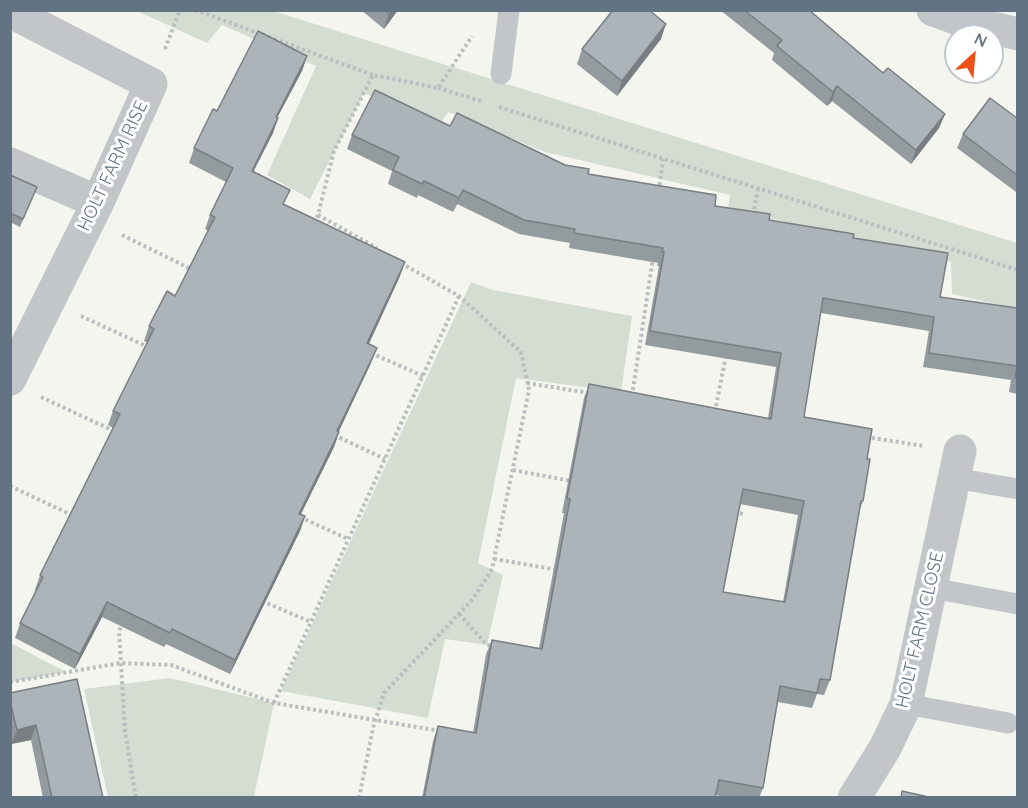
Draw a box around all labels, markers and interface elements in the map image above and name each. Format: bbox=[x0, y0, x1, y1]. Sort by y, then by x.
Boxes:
north arrow bbox=[944, 24, 1004, 84]
text: N bbox=[971, 28, 991, 51]
street label: HOLT FARM RISE bbox=[73, 98, 153, 234]
street label: HOLT FARM CLOSE bbox=[892, 550, 948, 710]

